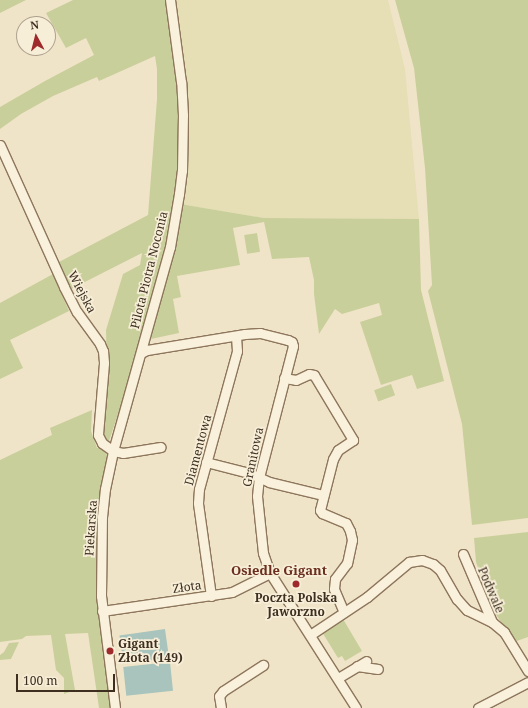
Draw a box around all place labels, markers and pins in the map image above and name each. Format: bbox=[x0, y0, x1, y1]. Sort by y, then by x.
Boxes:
marker: Poczta Polska Jaworzno bbox=[291, 579, 301, 589]
place label: Poczta Polska Jaworzno bbox=[255, 591, 337, 619]
place label: Gigant Złota (149) bbox=[118, 637, 183, 665]
marker: Gigant Złota (149) bbox=[105, 646, 115, 656]

